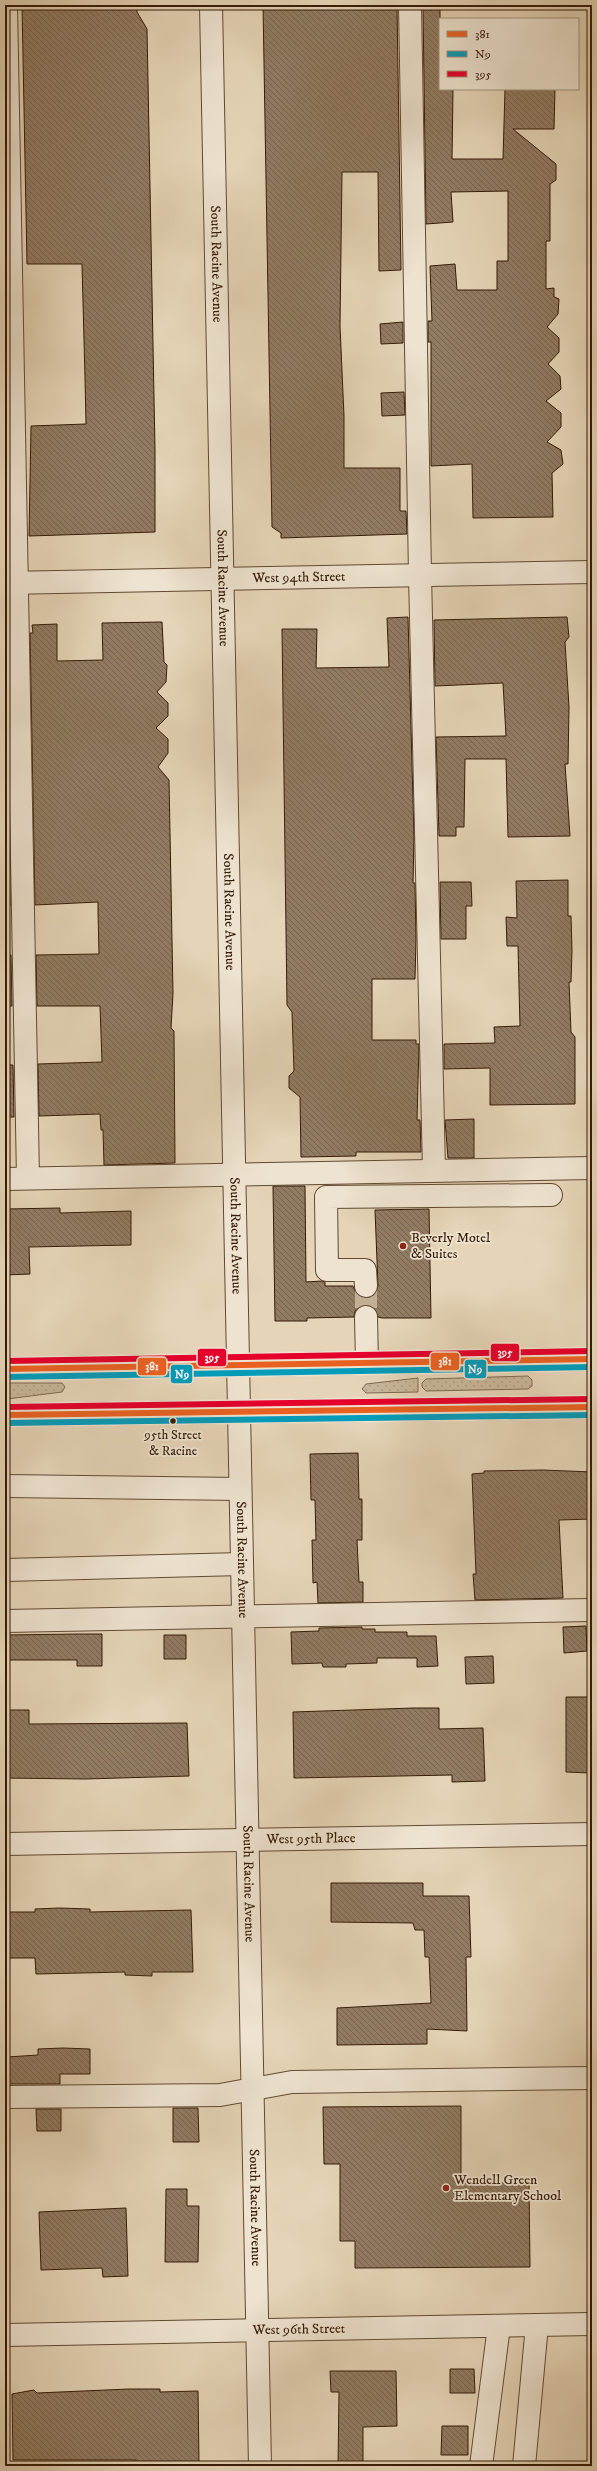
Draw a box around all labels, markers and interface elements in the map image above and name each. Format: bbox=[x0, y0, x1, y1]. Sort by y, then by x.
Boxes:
legend bbox=[439, 18, 579, 90]
text: 381 bbox=[475, 27, 490, 42]
text: N9 bbox=[475, 47, 491, 62]
text: 395 bbox=[475, 67, 491, 82]
street label: South Racine Avenue bbox=[206, 205, 226, 323]
street label: South Racine Avenue bbox=[212, 529, 233, 647]
street label: West 94th Street bbox=[251, 568, 346, 587]
street label: South Racine Avenue bbox=[219, 853, 239, 971]
street label: South Racine Avenue bbox=[225, 1177, 246, 1295]
place label: Beverly Motel & Suites bbox=[411, 1229, 491, 1263]
marker: Beverly Motel & Suites bbox=[398, 1241, 408, 1251]
line badge: 395 bbox=[490, 1343, 520, 1362]
text: 395 bbox=[497, 1346, 513, 1360]
line badge: 395 bbox=[197, 1348, 227, 1367]
text: 395 bbox=[204, 1351, 220, 1365]
line badge: 381 bbox=[430, 1352, 460, 1371]
text: 381 bbox=[438, 1355, 452, 1369]
line badge: 381 bbox=[137, 1357, 167, 1376]
line badge: N9 bbox=[464, 1359, 487, 1379]
text: 381 bbox=[145, 1360, 159, 1374]
text: N9 bbox=[468, 1363, 483, 1377]
line badge: N9 bbox=[170, 1364, 193, 1384]
text: N9 bbox=[175, 1368, 190, 1382]
marker: 95th Street & Racine bbox=[168, 1416, 178, 1426]
place label: 95th Street & Racine bbox=[143, 1427, 202, 1459]
street label: South Racine Avenue bbox=[232, 1501, 252, 1619]
street label: South Racine Avenue bbox=[238, 1825, 259, 1943]
street label: West 95th Place bbox=[265, 1829, 356, 1849]
street label: South Racine Avenue bbox=[245, 2149, 265, 2267]
place label: Wendell Green Elementary School bbox=[453, 2171, 562, 2205]
marker: Wendell Green Elementary School bbox=[441, 2183, 451, 2193]
street label: West 96th Street bbox=[252, 2320, 346, 2339]

